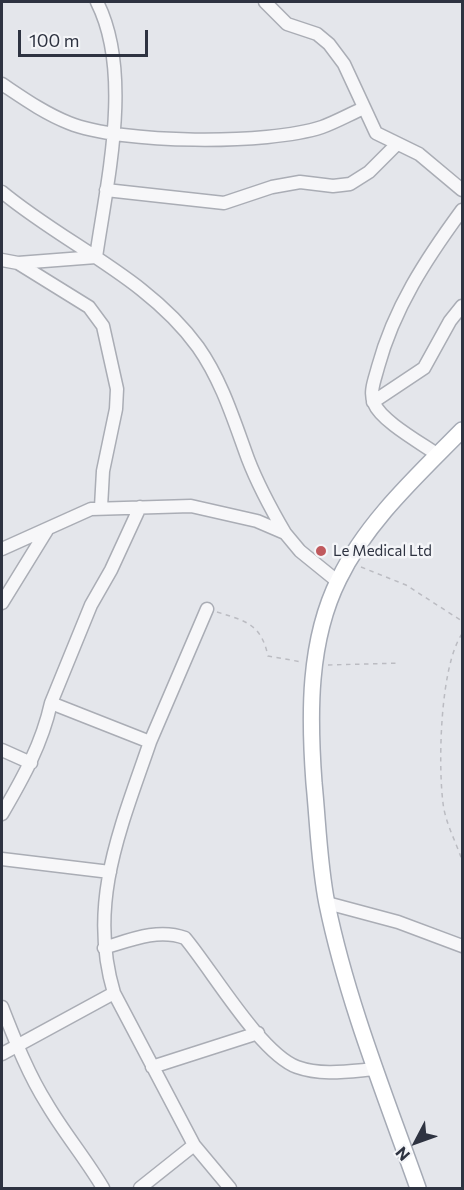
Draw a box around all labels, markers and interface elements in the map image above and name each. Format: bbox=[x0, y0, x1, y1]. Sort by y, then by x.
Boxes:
scale bar bbox=[21, 18, 152, 56]
text: 100 m bbox=[29, 29, 79, 51]
place label: Le Medical Ltd bbox=[333, 542, 432, 560]
marker: Le Medical Ltd bbox=[314, 544, 328, 558]
north arrow bbox=[386, 1112, 446, 1172]
text: N bbox=[391, 1143, 413, 1165]

